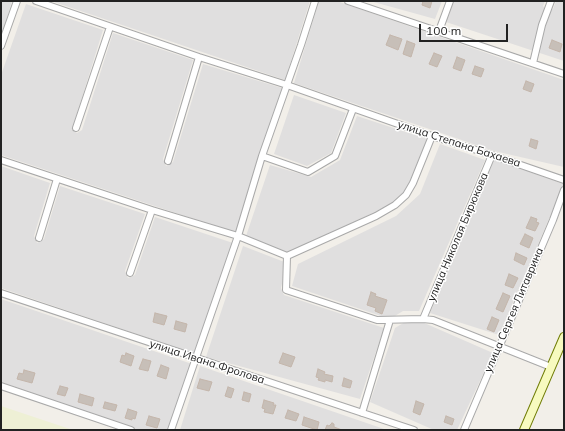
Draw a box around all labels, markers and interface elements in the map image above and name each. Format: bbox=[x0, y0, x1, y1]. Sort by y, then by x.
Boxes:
scale bar bbox=[421, 16, 510, 42]
text: 100 m bbox=[426, 23, 461, 38]
street label: улица Степана Бахаева bbox=[396, 118, 522, 170]
street label: улица Николая Бирюкова bbox=[425, 171, 491, 303]
street label: улица Сергея Литаврина bbox=[482, 246, 546, 374]
street label: улица Ивана Фролова bbox=[148, 337, 266, 387]

